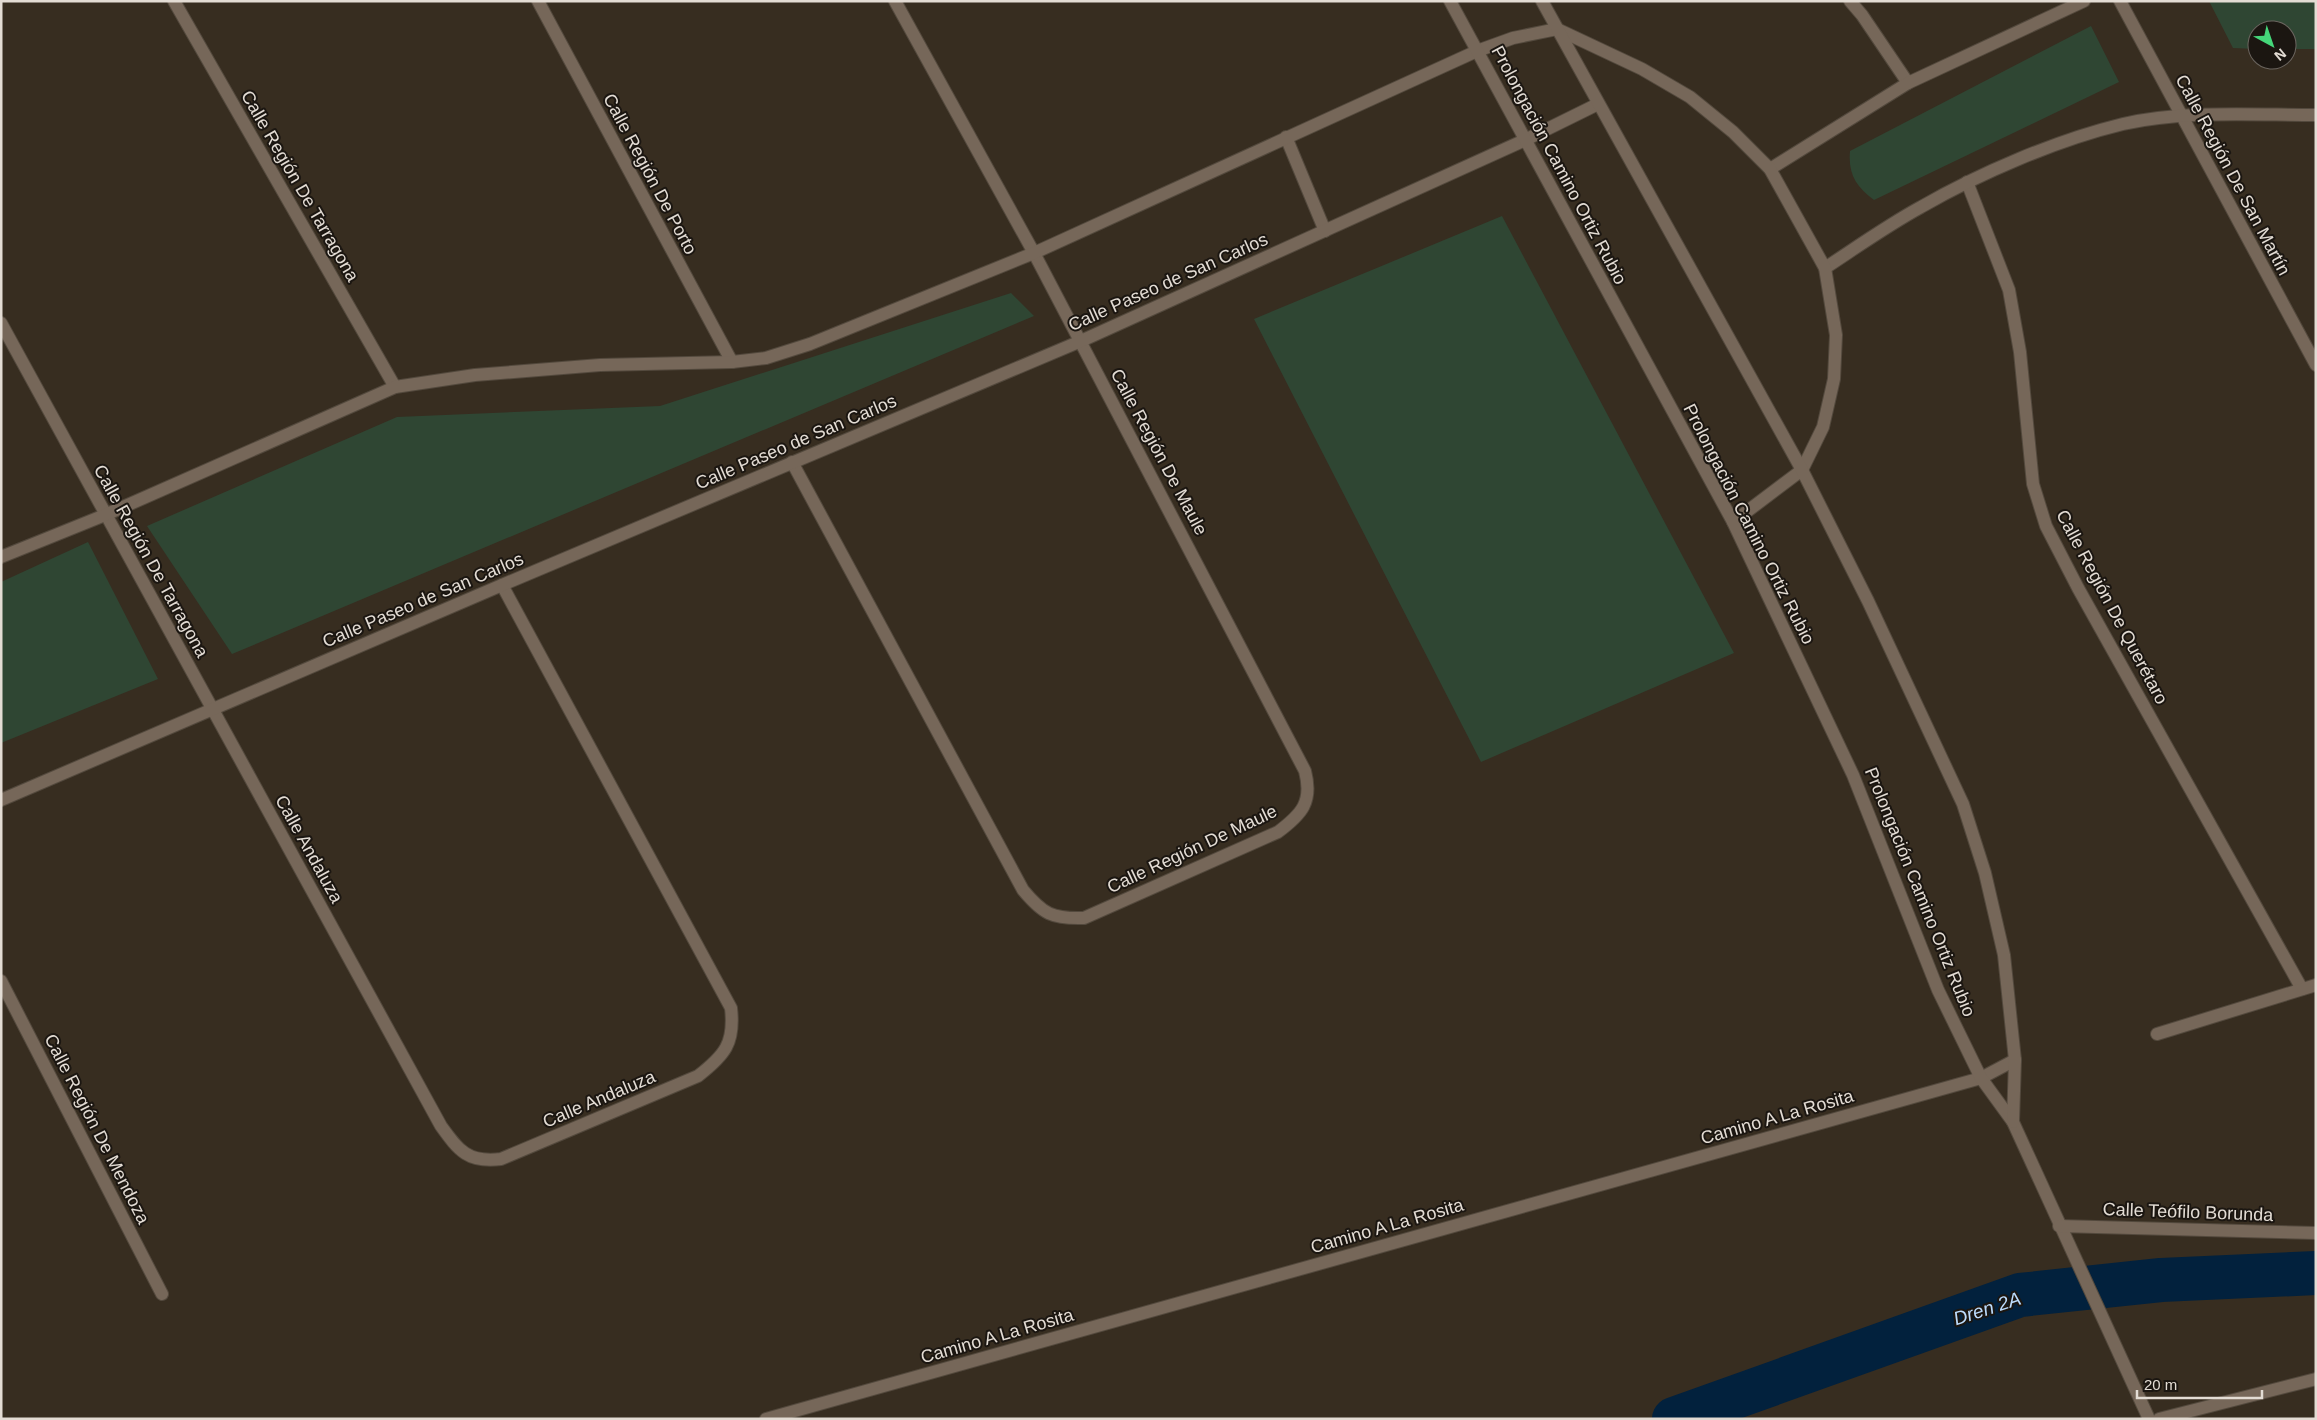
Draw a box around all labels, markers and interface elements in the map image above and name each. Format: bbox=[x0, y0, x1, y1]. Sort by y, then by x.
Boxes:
north arrow bbox=[2247, 20, 2297, 70]
street label: Prolongación Camino Ortiz Rubio bbox=[1487, 42, 1631, 288]
text: N bbox=[2271, 46, 2289, 64]
street label: Calle Región De San Martín bbox=[2172, 71, 2294, 279]
street label: Calle Región De Tarragona bbox=[237, 87, 363, 286]
street label: Calle Región De Porto bbox=[599, 90, 701, 258]
street label: Calle Paseo de San Carlos bbox=[1065, 229, 1271, 335]
street label: Calle Región De Maule bbox=[1107, 366, 1211, 538]
street label: Calle Paseo de San Carlos bbox=[693, 391, 899, 493]
street label: Prolongación Camino Ortiz Rubio bbox=[1679, 400, 1819, 648]
street label: Calle Región De Tarragona bbox=[90, 461, 213, 662]
street label: Calle Región De Querétaro bbox=[2052, 506, 2172, 708]
street label: Calle Paseo de San Carlos bbox=[320, 549, 526, 651]
street label: Prolongación Camino Ortiz Rubio bbox=[1861, 764, 1979, 1020]
street label: Calle Andaluza bbox=[271, 792, 347, 907]
street label: Calle Región De Maule bbox=[1104, 801, 1280, 897]
street label: Calle Región De Mendoza bbox=[40, 1031, 154, 1228]
street label: Calle Andaluza bbox=[540, 1066, 659, 1132]
street label: Camino A La Rosita bbox=[1698, 1085, 1857, 1148]
street label: Camino A La Rosita bbox=[1308, 1194, 1467, 1257]
street label: Calle Teófilo Borunda bbox=[2102, 1199, 2275, 1225]
water label: Dren 2A bbox=[1951, 1288, 2024, 1329]
street label: Camino A La Rosita bbox=[918, 1304, 1077, 1367]
scale bar bbox=[2137, 1368, 2262, 1400]
text: 20 m bbox=[2144, 1376, 2177, 1393]

